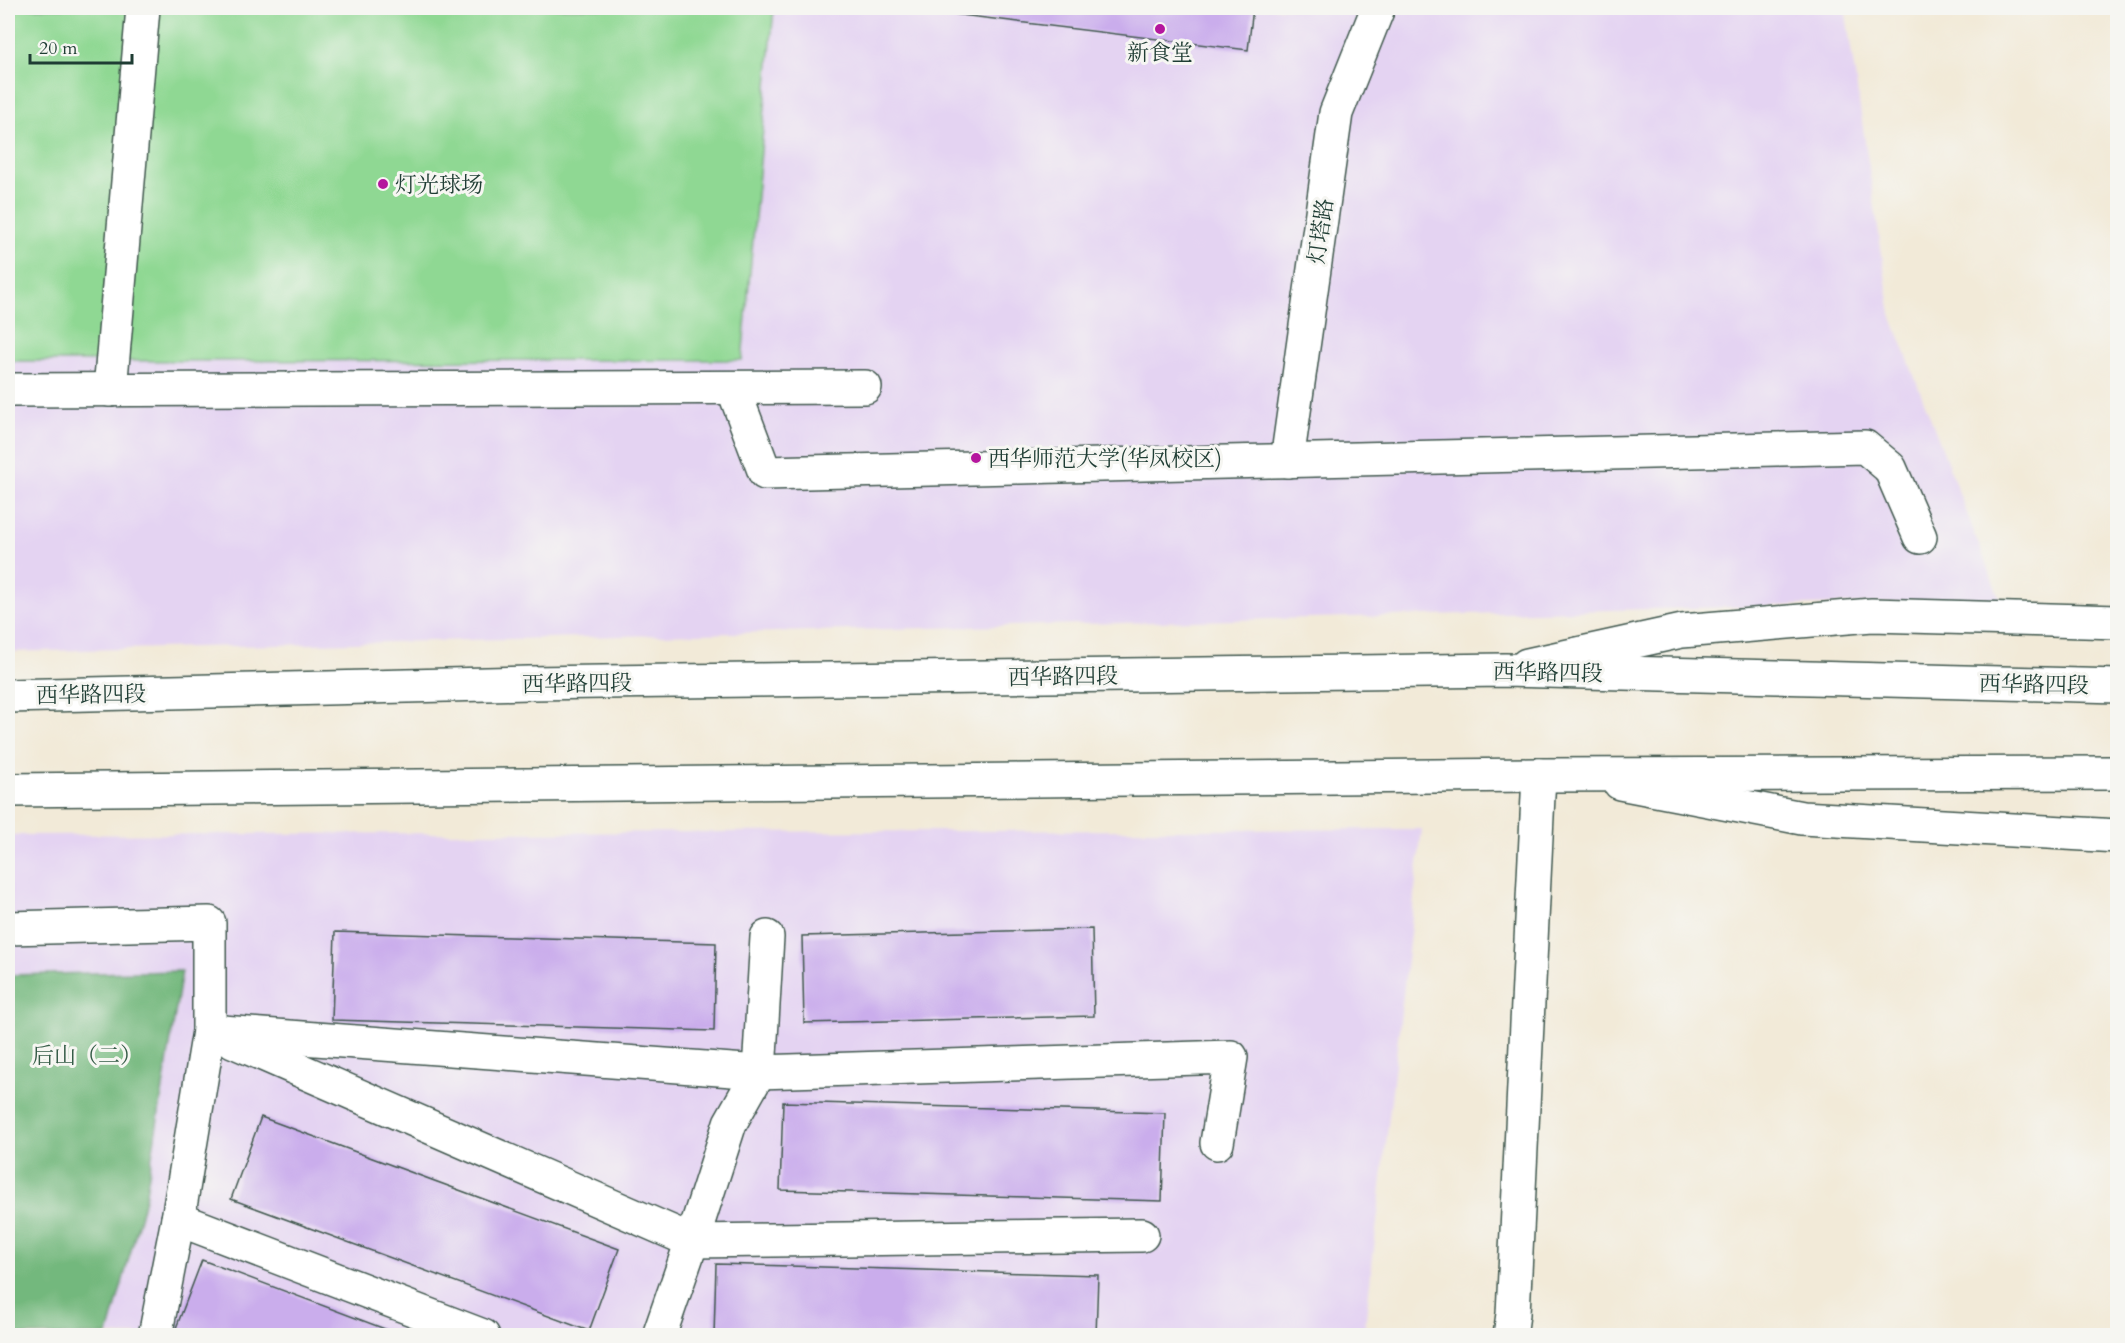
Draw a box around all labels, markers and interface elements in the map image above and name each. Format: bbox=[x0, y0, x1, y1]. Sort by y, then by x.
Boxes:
marker: 新食堂 bbox=[1153, 22, 1167, 36]
scale bar bbox=[30, 27, 132, 65]
text: 20 m bbox=[39, 36, 78, 61]
place label: 新食堂 bbox=[1127, 38, 1193, 68]
place label: 灯光球场 bbox=[395, 170, 483, 200]
marker: 灯光球场 bbox=[376, 177, 390, 191]
street label: 灯塔路 bbox=[1302, 196, 1340, 266]
place label: 西华师范大学(华凤校区) bbox=[988, 444, 1222, 474]
marker: 西华师范大学(华凤校区) bbox=[969, 451, 983, 465]
street label: 西华路四段 bbox=[1493, 657, 1603, 689]
street label: 西华路四段 bbox=[1008, 661, 1118, 693]
street label: 西华路四段 bbox=[522, 668, 632, 700]
street label: 西华路四段 bbox=[1979, 669, 2089, 701]
street label: 西华路四段 bbox=[36, 679, 146, 711]
park label: 后山（二） bbox=[32, 1041, 142, 1071]

